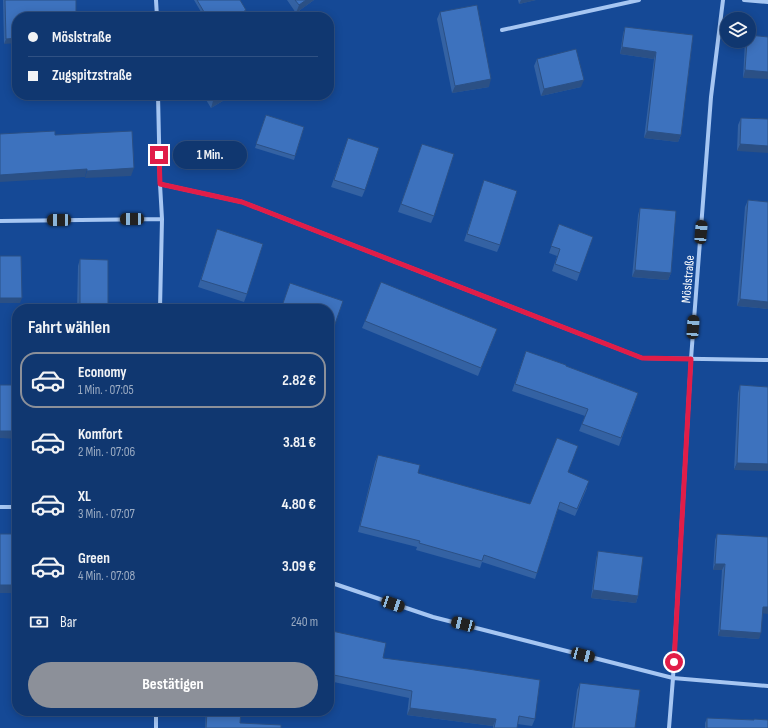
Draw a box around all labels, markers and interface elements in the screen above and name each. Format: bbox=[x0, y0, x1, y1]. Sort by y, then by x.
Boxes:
map controls bbox=[720, 12, 756, 48]
button: layers bbox=[720, 12, 756, 48]
text: Möslstraße bbox=[52, 28, 111, 47]
text: Zugspitzstraße bbox=[52, 66, 132, 85]
callout: 1 Min. bbox=[173, 141, 247, 169]
route end bbox=[150, 146, 168, 164]
text: 1 Min. bbox=[197, 147, 223, 163]
car bbox=[120, 213, 144, 225]
car bbox=[47, 214, 71, 226]
car bbox=[694, 220, 708, 244]
street label: Möslstraße bbox=[678, 254, 698, 304]
car bbox=[686, 315, 700, 339]
text: Fahrt wählen bbox=[28, 317, 110, 338]
icon: car bbox=[30, 362, 66, 398]
text: Economy bbox=[78, 363, 127, 382]
text: 2.82 € bbox=[282, 371, 316, 390]
text: 1 Min. · 07:05 bbox=[78, 382, 134, 398]
icon: car bbox=[30, 424, 66, 460]
text: Komfort bbox=[78, 425, 122, 444]
text: 3.81 € bbox=[283, 433, 316, 452]
text: 2 Min. · 07:06 bbox=[78, 444, 135, 460]
icon: car bbox=[30, 486, 66, 522]
text: XL bbox=[78, 487, 91, 506]
text: 4.80 € bbox=[281, 495, 316, 514]
text: 3 Min. · 07:07 bbox=[78, 506, 135, 522]
icon: car bbox=[30, 548, 66, 584]
text: Green bbox=[78, 549, 110, 568]
text: 3.09 € bbox=[282, 557, 316, 576]
text: 4 Min. · 07:08 bbox=[78, 568, 135, 584]
car bbox=[380, 594, 406, 614]
icon: cash bbox=[28, 611, 50, 633]
text: Bar bbox=[60, 613, 77, 632]
text: 240 m bbox=[291, 614, 318, 630]
car bbox=[450, 615, 476, 633]
car bbox=[570, 646, 596, 664]
route start bbox=[665, 653, 683, 671]
button: Bestätigen bbox=[28, 662, 318, 708]

